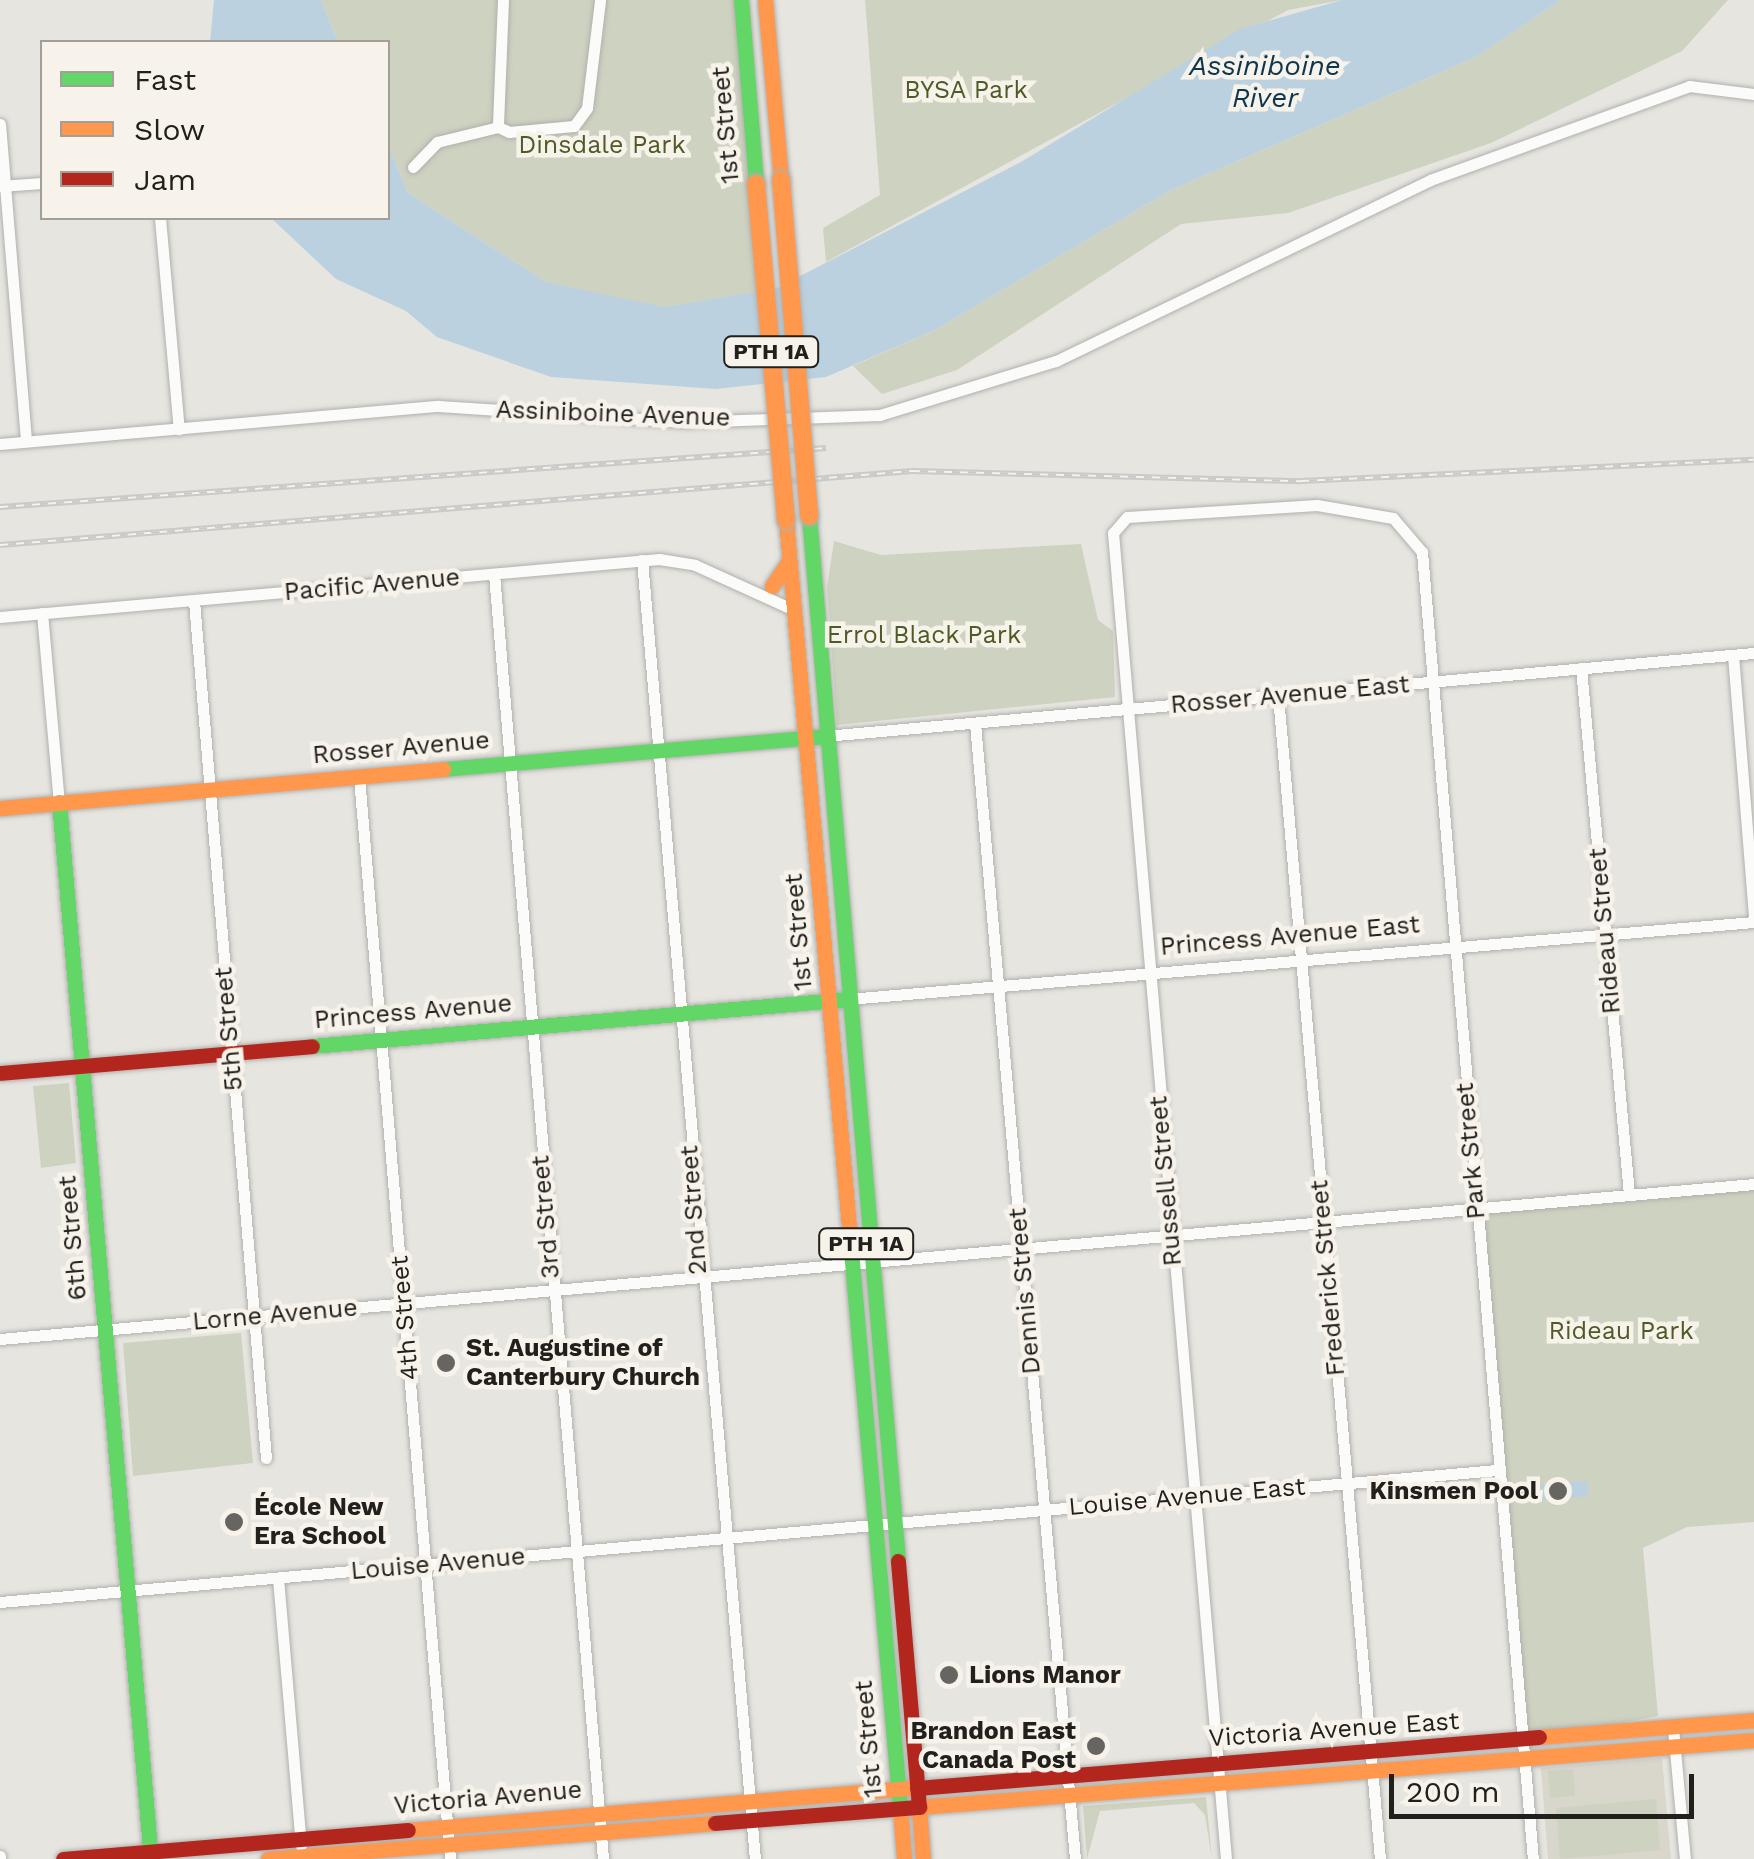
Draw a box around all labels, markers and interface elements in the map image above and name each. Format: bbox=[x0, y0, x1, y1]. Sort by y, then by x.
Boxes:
legend bbox=[40, 40, 390, 220]
water label: Assiniboine River bbox=[1189, 49, 1341, 115]
text: Fast bbox=[134, 62, 196, 97]
street label: 1st Street bbox=[706, 65, 746, 185]
park label: BYSA Park bbox=[904, 75, 1028, 105]
text: Slow bbox=[134, 112, 205, 147]
park label: Dinsdale Park bbox=[518, 130, 686, 160]
text: Jam bbox=[134, 162, 196, 197]
road number: PTH 1A bbox=[721, 335, 821, 369]
street label: Assiniboine Avenue bbox=[495, 395, 731, 433]
street label: Pacific Avenue bbox=[282, 562, 462, 608]
park label: Errol Black Park bbox=[826, 620, 1022, 650]
street label: Rosser Avenue East bbox=[1168, 670, 1412, 720]
street label: Rosser Avenue bbox=[310, 725, 492, 771]
street label: Rideau Street bbox=[1583, 847, 1627, 1015]
street label: 1st Street bbox=[779, 872, 819, 992]
street label: Princess Avenue East bbox=[1158, 910, 1422, 962]
street label: 5th Street bbox=[209, 966, 249, 1092]
street label: Princess Avenue bbox=[312, 988, 514, 1036]
street label: Park Street bbox=[1450, 1081, 1492, 1221]
street label: Russell Street bbox=[1144, 1094, 1188, 1268]
street label: 2nd Street bbox=[675, 1144, 713, 1276]
street label: 3rd Street bbox=[526, 1154, 566, 1280]
street label: 6th Street bbox=[53, 1174, 93, 1302]
street label: Frederick Street bbox=[1304, 1178, 1352, 1378]
street label: Dennis Street bbox=[1003, 1207, 1047, 1375]
road number: PTH 1A bbox=[816, 1227, 916, 1261]
street label: 4th Street bbox=[385, 1254, 425, 1382]
street label: Lorne Avenue bbox=[191, 1293, 359, 1337]
park label: Rideau Park bbox=[1548, 1316, 1694, 1346]
place label: St. Augustine of Canterbury Church bbox=[466, 1334, 700, 1393]
marker: St. Augustine of Canterbury Church bbox=[435, 1352, 457, 1374]
street label: Louise Avenue East bbox=[1067, 1472, 1307, 1522]
place label: Kinsmen Pool bbox=[1369, 1476, 1538, 1506]
marker: Kinsmen Pool bbox=[1547, 1480, 1569, 1502]
place label: École New Era School bbox=[254, 1493, 386, 1552]
marker: École New Era School bbox=[223, 1511, 245, 1533]
street label: Louise Avenue bbox=[349, 1541, 527, 1587]
place label: Lions Manor bbox=[969, 1660, 1121, 1690]
marker: Lions Manor bbox=[938, 1664, 960, 1686]
street label: 1st Street bbox=[849, 1679, 889, 1799]
street label: Victoria Avenue East bbox=[1207, 1706, 1461, 1754]
place label: Brandon East Canada Post bbox=[911, 1717, 1076, 1776]
marker: Brandon East Canada Post bbox=[1085, 1735, 1107, 1757]
scale bar bbox=[1394, 1754, 1699, 1816]
text: 200 m bbox=[1406, 1774, 1500, 1809]
street label: Victoria Avenue bbox=[392, 1775, 584, 1821]

